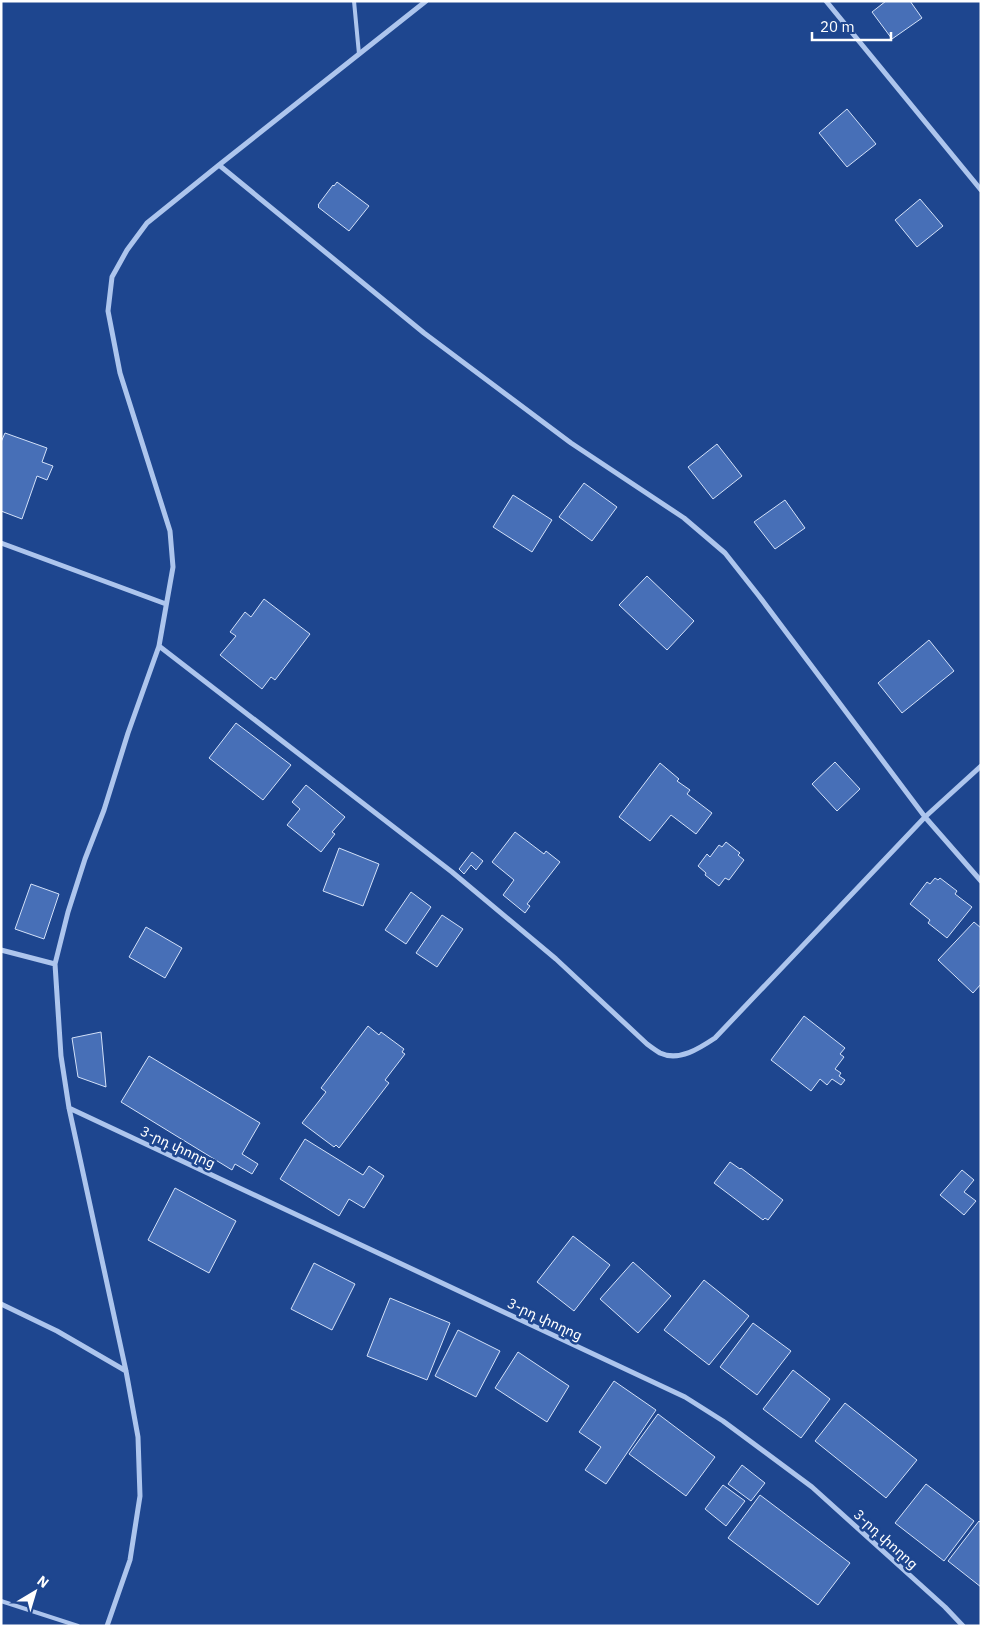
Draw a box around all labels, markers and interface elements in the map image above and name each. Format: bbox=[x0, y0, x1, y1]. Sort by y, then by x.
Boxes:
scale bar bbox=[812, 10, 891, 42]
text: 20 m bbox=[820, 17, 855, 36]
street label: 3-րդ փողոց bbox=[138, 1122, 218, 1172]
street label: 3-րդ փողոց bbox=[505, 1294, 585, 1344]
street label: 3-րդ փողոց bbox=[850, 1505, 922, 1573]
north arrow bbox=[10, 1567, 60, 1617]
text: N bbox=[33, 1572, 53, 1592]

